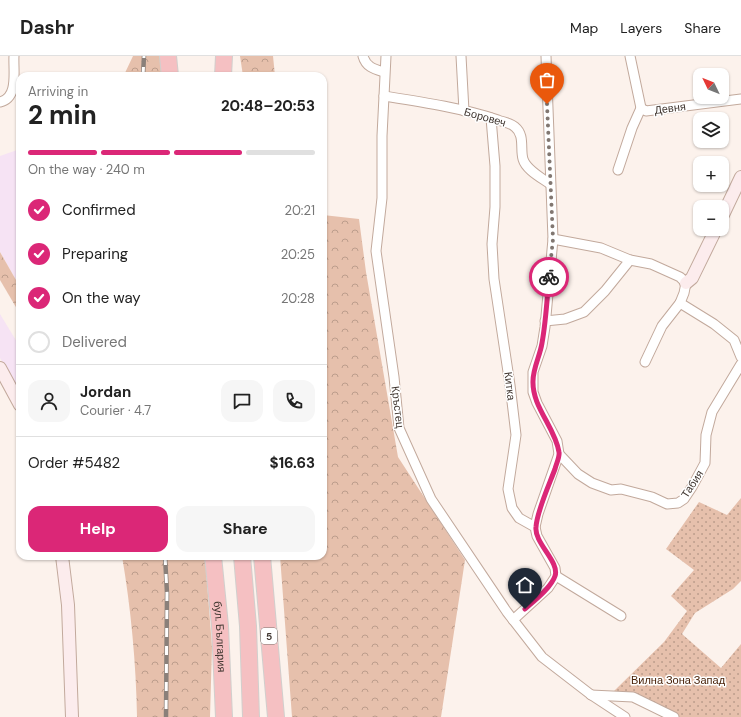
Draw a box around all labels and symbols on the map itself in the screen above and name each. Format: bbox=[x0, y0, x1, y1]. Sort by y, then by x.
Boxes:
pin bbox=[530, 63, 564, 104]
north arrow bbox=[693, 68, 729, 104]
street label: Девня bbox=[654, 99, 686, 117]
street label: Боровеч bbox=[463, 104, 507, 130]
courier bbox=[529, 257, 569, 297]
street label: Китка bbox=[501, 371, 519, 402]
street label: Кръстец bbox=[388, 385, 408, 430]
street label: Табия bbox=[678, 467, 706, 501]
pin bbox=[508, 568, 542, 609]
street label: бул. България bbox=[211, 600, 229, 673]
road number: 5 bbox=[261, 628, 277, 644]
park label: Вилна Зона Запад bbox=[631, 673, 726, 687]

